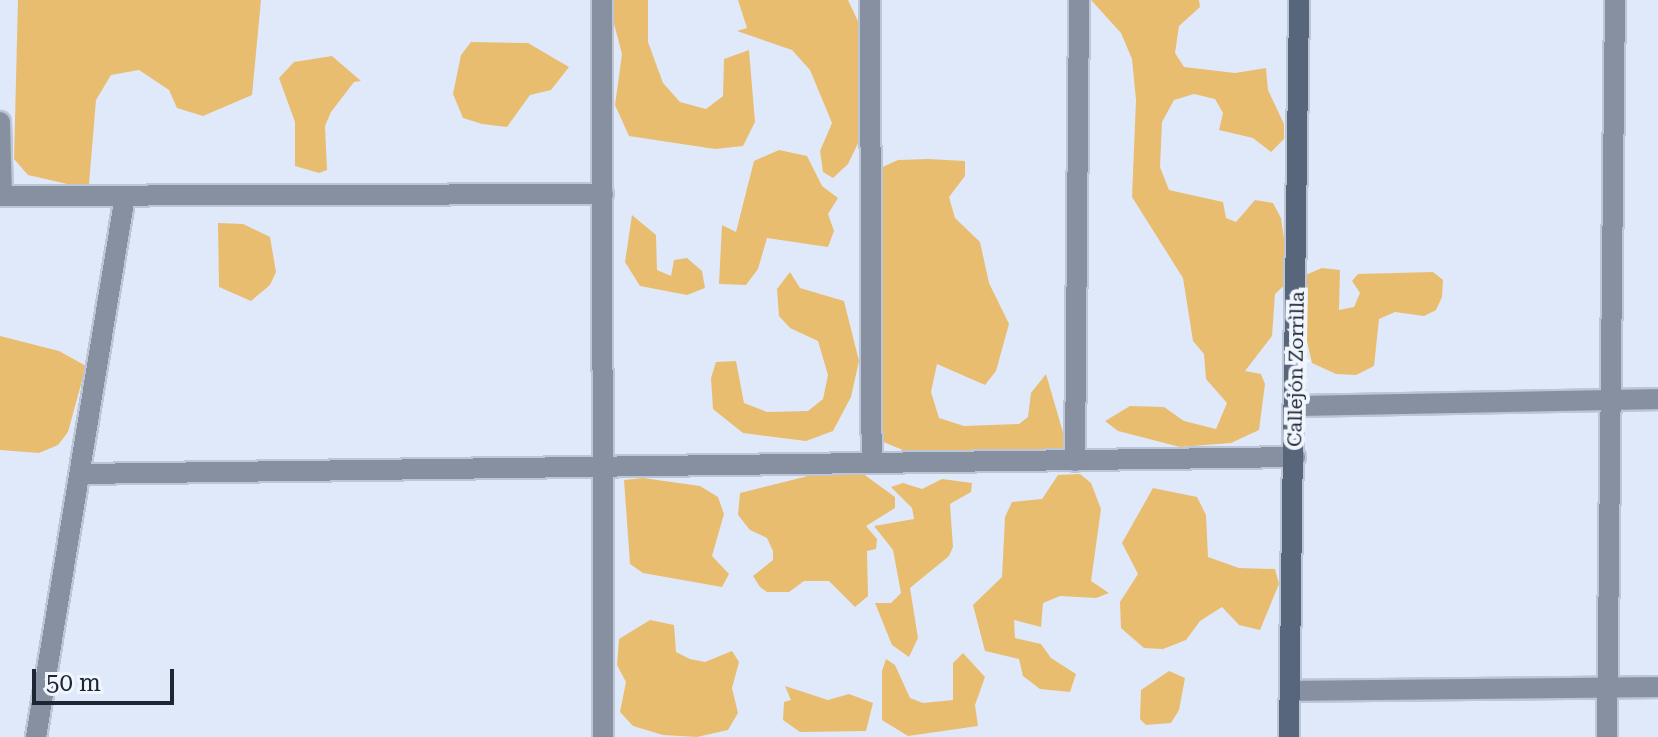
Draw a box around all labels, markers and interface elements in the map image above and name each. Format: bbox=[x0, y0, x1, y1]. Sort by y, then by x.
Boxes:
street label: Callejón Zorrilla bbox=[1283, 291, 1309, 447]
scale bar bbox=[36, 653, 178, 703]
text: 50 m bbox=[46, 669, 101, 697]

